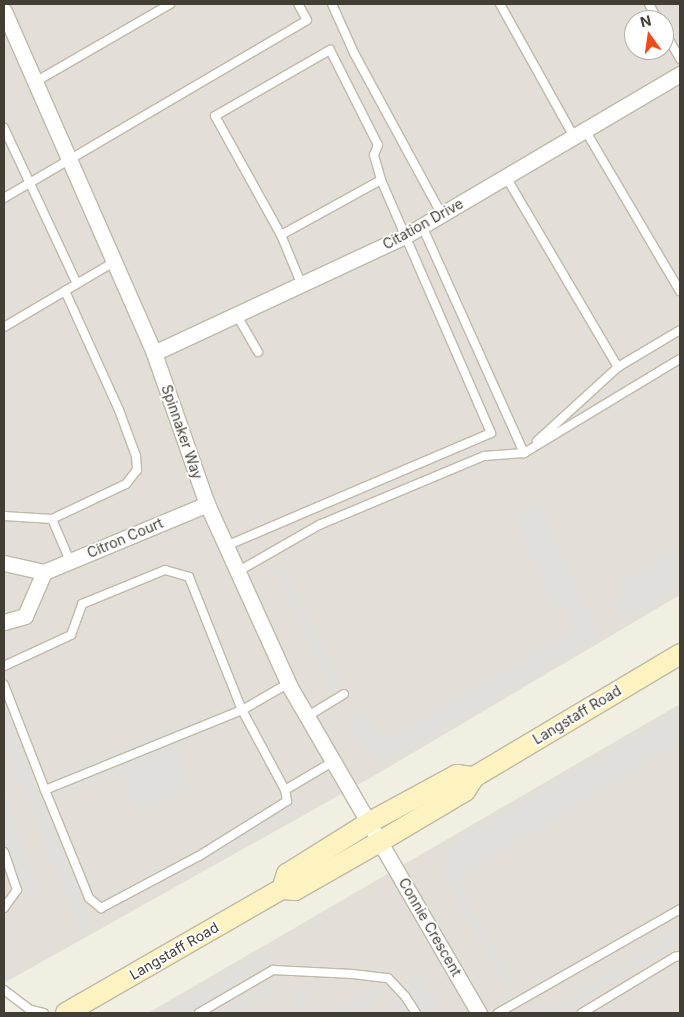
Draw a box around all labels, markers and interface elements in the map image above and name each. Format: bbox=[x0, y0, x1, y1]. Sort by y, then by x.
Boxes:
north arrow bbox=[624, 10, 674, 60]
text: N bbox=[638, 11, 653, 30]
street label: Citation Drive bbox=[380, 195, 466, 253]
street label: Spinnaker Way bbox=[158, 383, 206, 481]
street label: Citron Court bbox=[85, 514, 165, 562]
street label: Langstaff Road bbox=[530, 682, 624, 748]
street label: Connie Crescent bbox=[395, 875, 465, 979]
street label: Langstaff Road bbox=[126, 919, 222, 983]

